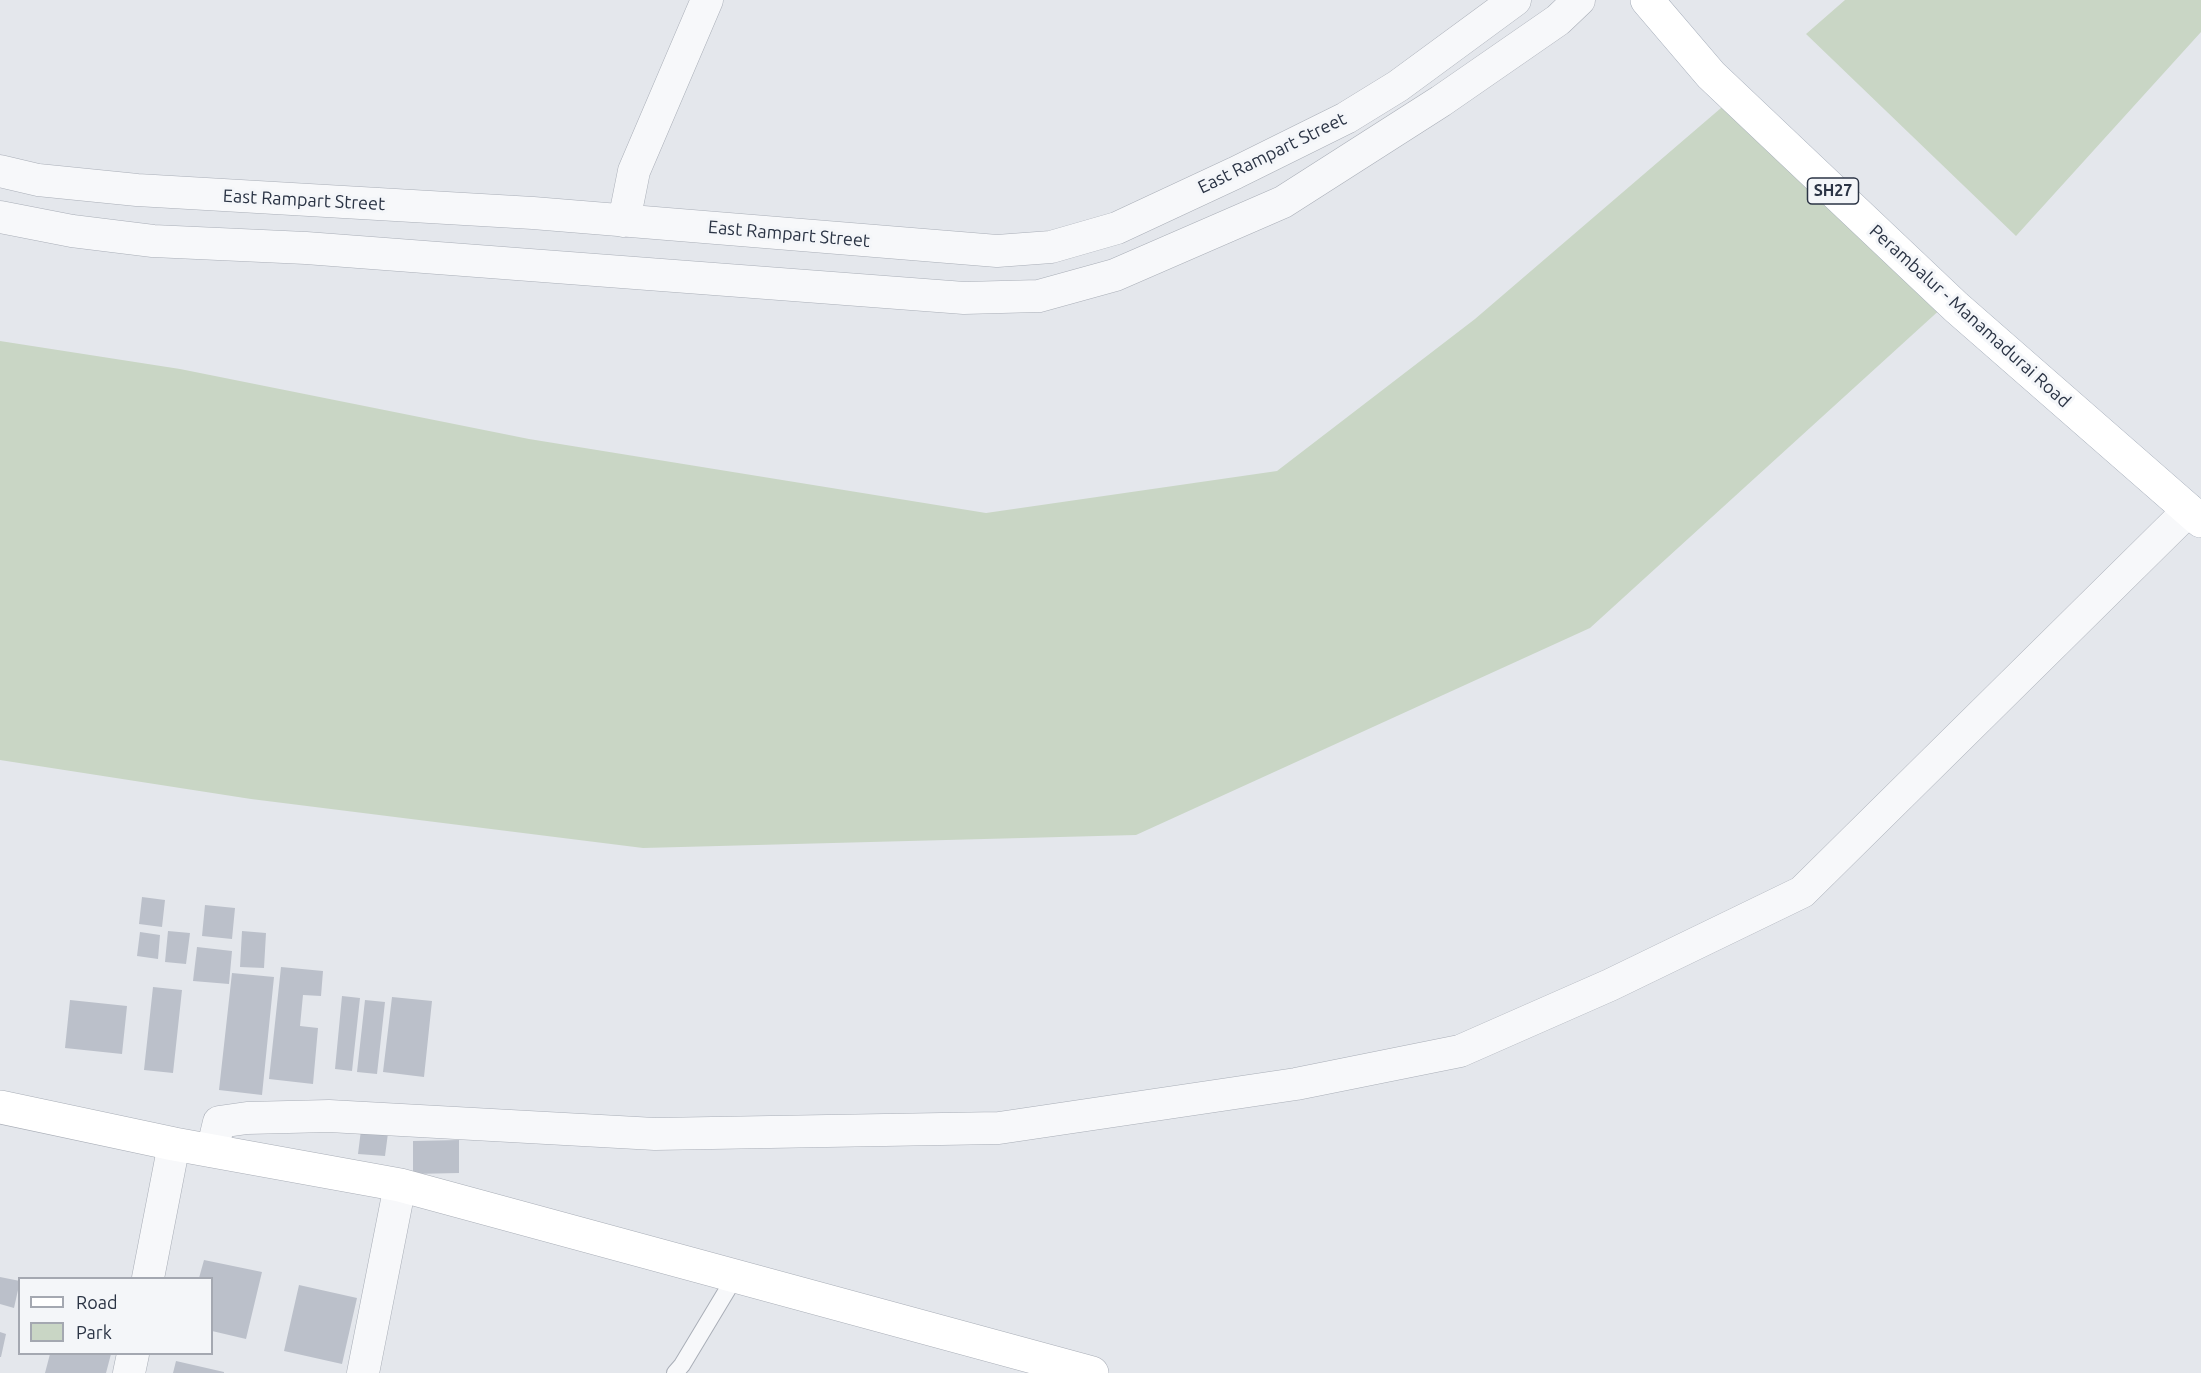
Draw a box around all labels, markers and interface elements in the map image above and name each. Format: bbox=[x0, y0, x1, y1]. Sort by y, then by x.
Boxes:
street label: East Rampart Street bbox=[1194, 108, 1350, 198]
road number: SH27 bbox=[1808, 178, 1858, 204]
street label: East Rampart Street bbox=[222, 185, 386, 215]
street label: East Rampart Street bbox=[707, 216, 871, 252]
street label: Perambalur - Manamadurai Road bbox=[1865, 220, 2075, 412]
legend bbox=[18, 1277, 213, 1355]
text: Road bbox=[76, 1292, 118, 1312]
text: Park bbox=[76, 1322, 112, 1342]

